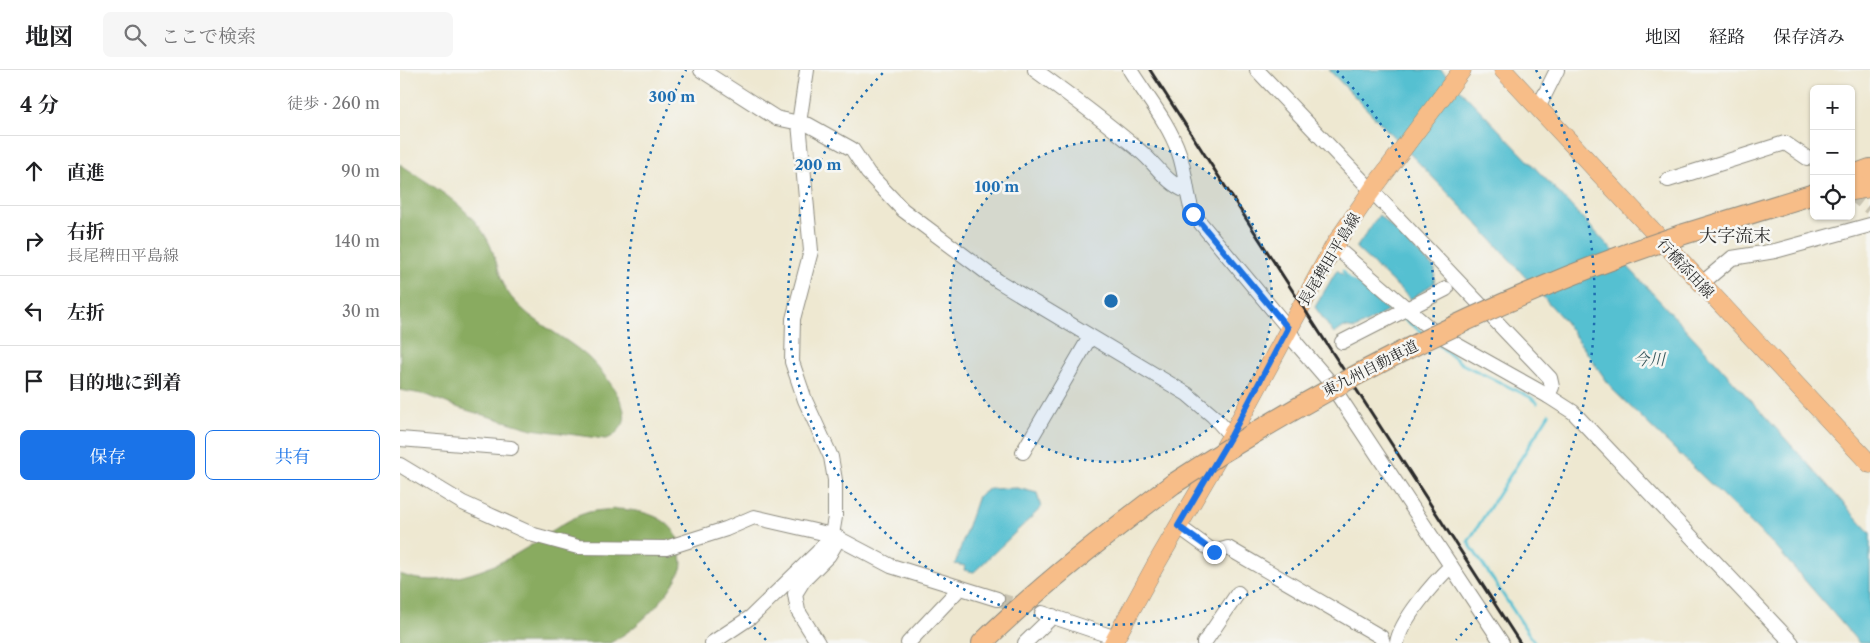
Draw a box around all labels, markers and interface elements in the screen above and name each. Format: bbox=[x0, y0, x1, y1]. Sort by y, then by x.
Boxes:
search box bbox=[103, 12, 453, 57]
icon: search bbox=[121, 21, 149, 49]
text: 地図 bbox=[25, 22, 73, 51]
text: ここで検索 bbox=[161, 25, 256, 48]
text: 地図 bbox=[1645, 26, 1681, 48]
text: 経路 bbox=[1709, 26, 1745, 48]
text: 保存済み bbox=[1773, 26, 1845, 48]
map controls bbox=[1810, 85, 1855, 220]
button: + bbox=[1810, 85, 1855, 130]
text: 300 m bbox=[649, 87, 695, 106]
text: 4 分 bbox=[20, 92, 59, 117]
text: 徒歩 · 260 m bbox=[287, 93, 380, 113]
button: − bbox=[1810, 130, 1855, 175]
text: 200 m bbox=[795, 155, 841, 174]
icon: ahead bbox=[20, 157, 48, 185]
text: 直進 bbox=[67, 161, 105, 184]
text: 90 m bbox=[341, 161, 380, 181]
button: locate bbox=[1810, 175, 1855, 220]
text: 100 m bbox=[975, 177, 1019, 196]
route start bbox=[1182, 203, 1205, 226]
street label: 長尾稗田平島線 bbox=[1294, 209, 1364, 309]
text: 右折 bbox=[67, 220, 105, 243]
district label: 大字流末 bbox=[1699, 225, 1771, 247]
icon: right bbox=[20, 227, 48, 255]
text: 140 m bbox=[335, 231, 380, 251]
street label: 行橋添田線 bbox=[1653, 234, 1719, 302]
text: 長尾稗田平島線 bbox=[67, 245, 179, 265]
centre of rings bbox=[1102, 292, 1120, 310]
icon: left bbox=[20, 297, 48, 325]
text: 左折 bbox=[67, 301, 105, 324]
text: 30 m bbox=[342, 301, 380, 321]
street label: 東九州自動車道 bbox=[1319, 336, 1421, 400]
water label: 今川 bbox=[1633, 349, 1667, 369]
icon: arrive bbox=[20, 367, 48, 395]
text: 目的地に到着 bbox=[67, 371, 181, 394]
button: 保存 bbox=[20, 430, 195, 480]
button: 共有 bbox=[205, 430, 380, 480]
route end bbox=[1203, 541, 1226, 564]

